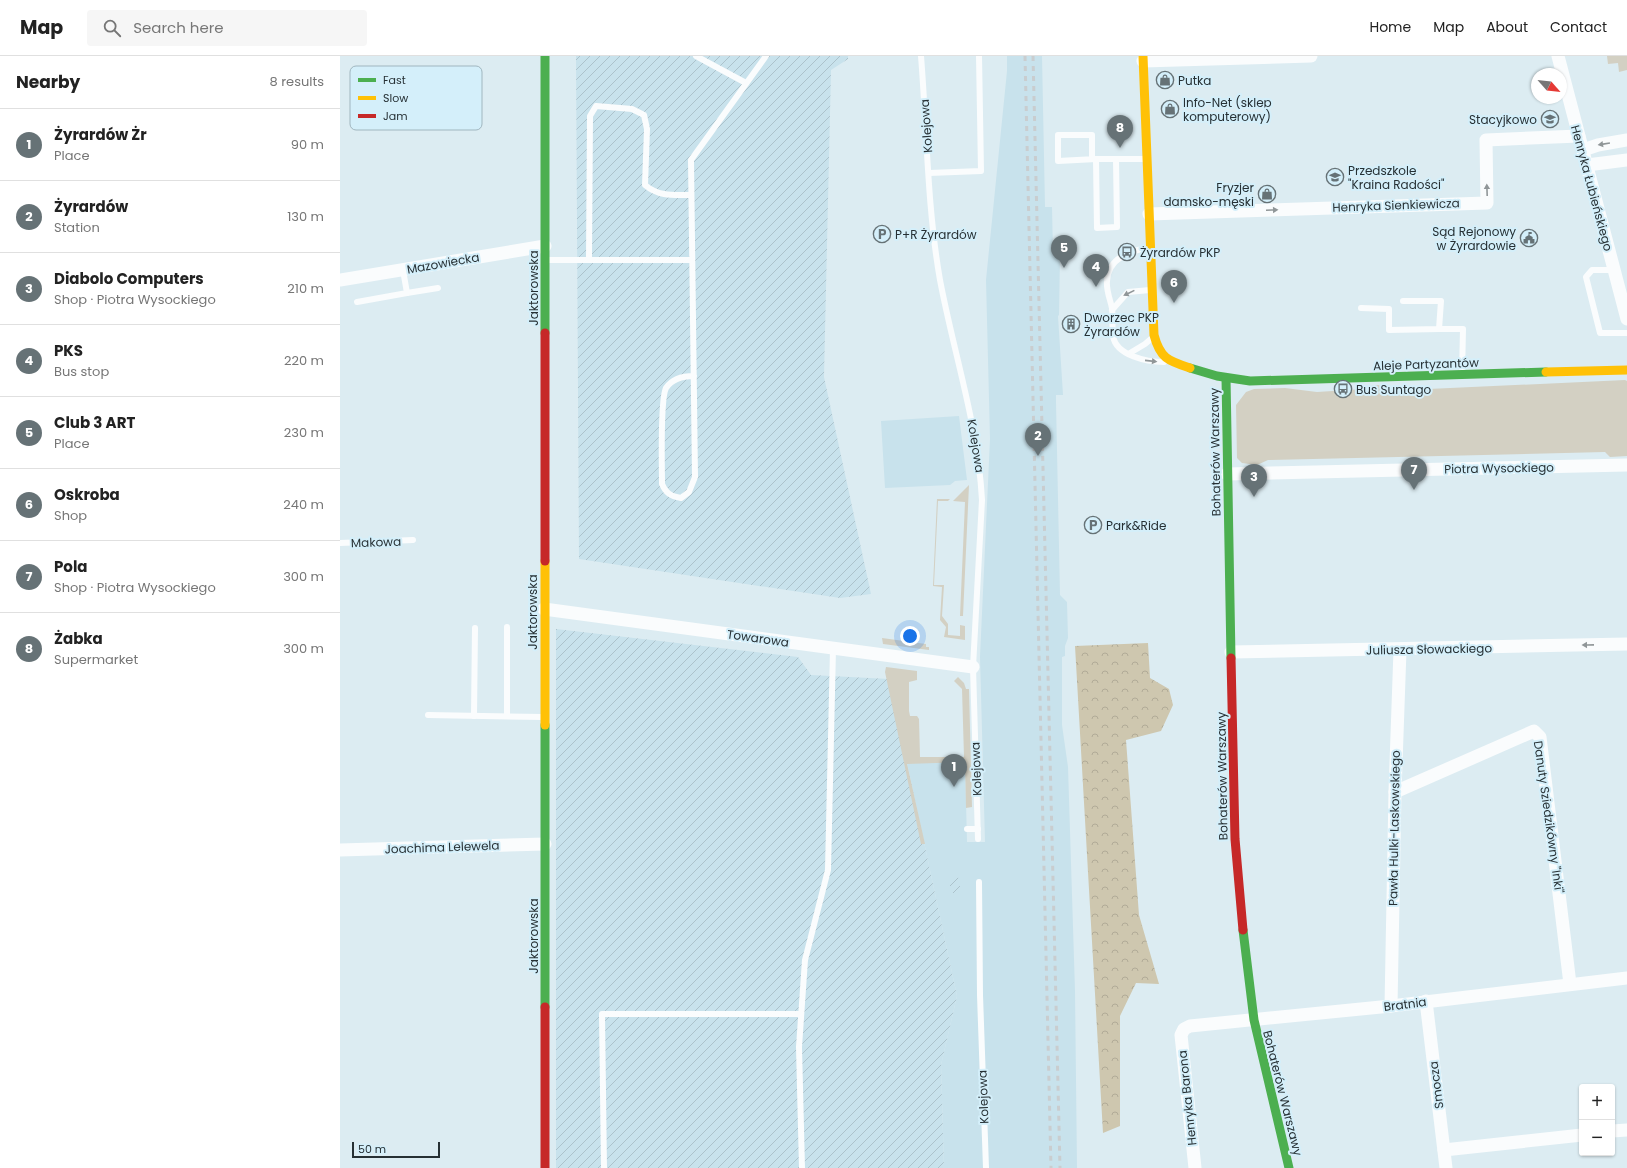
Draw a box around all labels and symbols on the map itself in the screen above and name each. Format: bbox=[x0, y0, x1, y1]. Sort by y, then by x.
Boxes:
legend bbox=[350, 66, 482, 130]
north arrow bbox=[1531, 68, 1567, 104]
shop icon: Putka bbox=[1155, 70, 1175, 90]
text: Fast bbox=[383, 72, 406, 88]
place label: Putka bbox=[1178, 72, 1211, 89]
text: Slow bbox=[383, 90, 408, 106]
place label: Info-Net (sklep komputerowy) bbox=[1183, 94, 1272, 125]
street label: Kolejowa bbox=[916, 99, 936, 153]
shop icon: Info-Net (sklep komputerowy) bbox=[1160, 99, 1180, 119]
text: Jam bbox=[383, 108, 408, 124]
school or university icon: Stacyjkowo bbox=[1540, 109, 1560, 129]
place label: Stacyjkowo bbox=[1469, 111, 1537, 128]
pin: 8 bbox=[1107, 115, 1133, 148]
street label: Henryka Łubieńskiego bbox=[1567, 123, 1617, 253]
one-way arrow bbox=[1598, 141, 1611, 147]
place label: Przedszkole "Kraina Radości" bbox=[1348, 162, 1445, 193]
school or university icon: Przedszkole "Kraina Radości" bbox=[1325, 167, 1345, 187]
place label: Fryzjer damsko-męski bbox=[1163, 179, 1255, 210]
one-way arrow bbox=[1484, 183, 1490, 196]
shop icon: Fryzjer damsko-męski bbox=[1257, 184, 1277, 204]
street label: Henryka Sienkiewicza bbox=[1332, 194, 1460, 216]
one-way arrow bbox=[1266, 206, 1278, 213]
place label: Sąd Rejonowy w Żyrardowie bbox=[1432, 223, 1516, 254]
parking icon: P+R Żyrardów bbox=[872, 224, 892, 244]
place label: P+R Żyrardów bbox=[895, 226, 977, 243]
public building icon: Sąd Rejonowy w Żyrardowie bbox=[1519, 228, 1539, 248]
pin: 5 bbox=[1051, 235, 1077, 268]
bus stop icon: Żyrardów PKP bbox=[1117, 242, 1137, 262]
place label: Żyrardów PKP bbox=[1140, 244, 1220, 261]
street label: Mazowiecka bbox=[405, 248, 481, 278]
street label: Jaktorowska bbox=[525, 250, 542, 326]
pin: 4 bbox=[1083, 254, 1109, 287]
pin: 6 bbox=[1161, 270, 1187, 303]
one-way arrow bbox=[1123, 290, 1135, 296]
place label: Dworzec PKP Żyrardów bbox=[1084, 309, 1159, 340]
building icon: Dworzec PKP Żyrardów bbox=[1061, 314, 1081, 334]
street label: Aleje Partyzantów bbox=[1373, 354, 1479, 374]
one-way arrow bbox=[1145, 358, 1157, 365]
bus stop icon: Bus Suntago bbox=[1333, 379, 1353, 399]
place label: Bus Suntago bbox=[1356, 381, 1432, 398]
street label: Bohaterów Warszawy bbox=[1205, 387, 1225, 516]
street label: Kolejowa bbox=[963, 418, 989, 474]
pin: 2 bbox=[1025, 423, 1051, 456]
pin: 7 bbox=[1401, 457, 1427, 490]
street label: Piotra Wysockiego bbox=[1444, 459, 1554, 477]
pin: 3 bbox=[1241, 464, 1267, 497]
parking icon: Park&Ride bbox=[1083, 515, 1103, 535]
place label: Park&Ride bbox=[1106, 517, 1166, 534]
street label: Makowa bbox=[351, 533, 401, 551]
street label: Jaktorowska bbox=[524, 574, 541, 650]
street label: Towarowa bbox=[726, 625, 790, 651]
your location bbox=[900, 626, 920, 646]
street label: Juliusza Słowackiego bbox=[1366, 639, 1492, 659]
one-way arrow bbox=[1582, 642, 1594, 649]
street label: Bohaterów Warszawy bbox=[1212, 711, 1232, 840]
street label: Danuty Sziedzikówny "Inki" bbox=[1530, 740, 1568, 895]
street label: Kolejowa bbox=[967, 742, 985, 796]
street label: Pawła Hulki-Laskowskiego bbox=[1384, 750, 1404, 906]
pin: 1 bbox=[941, 754, 967, 787]
street label: Joachima Lelewela bbox=[384, 836, 500, 858]
street label: Jaktorowska bbox=[525, 898, 542, 974]
street label: Bratnia bbox=[1383, 993, 1427, 1015]
street label: Bohaterów Warszawy bbox=[1259, 1029, 1307, 1158]
street label: Henryka Barona bbox=[1174, 1050, 1200, 1146]
street label: Smocza bbox=[1425, 1060, 1447, 1110]
street label: Kolejowa bbox=[974, 1070, 992, 1124]
scale bar bbox=[352, 1140, 440, 1159]

